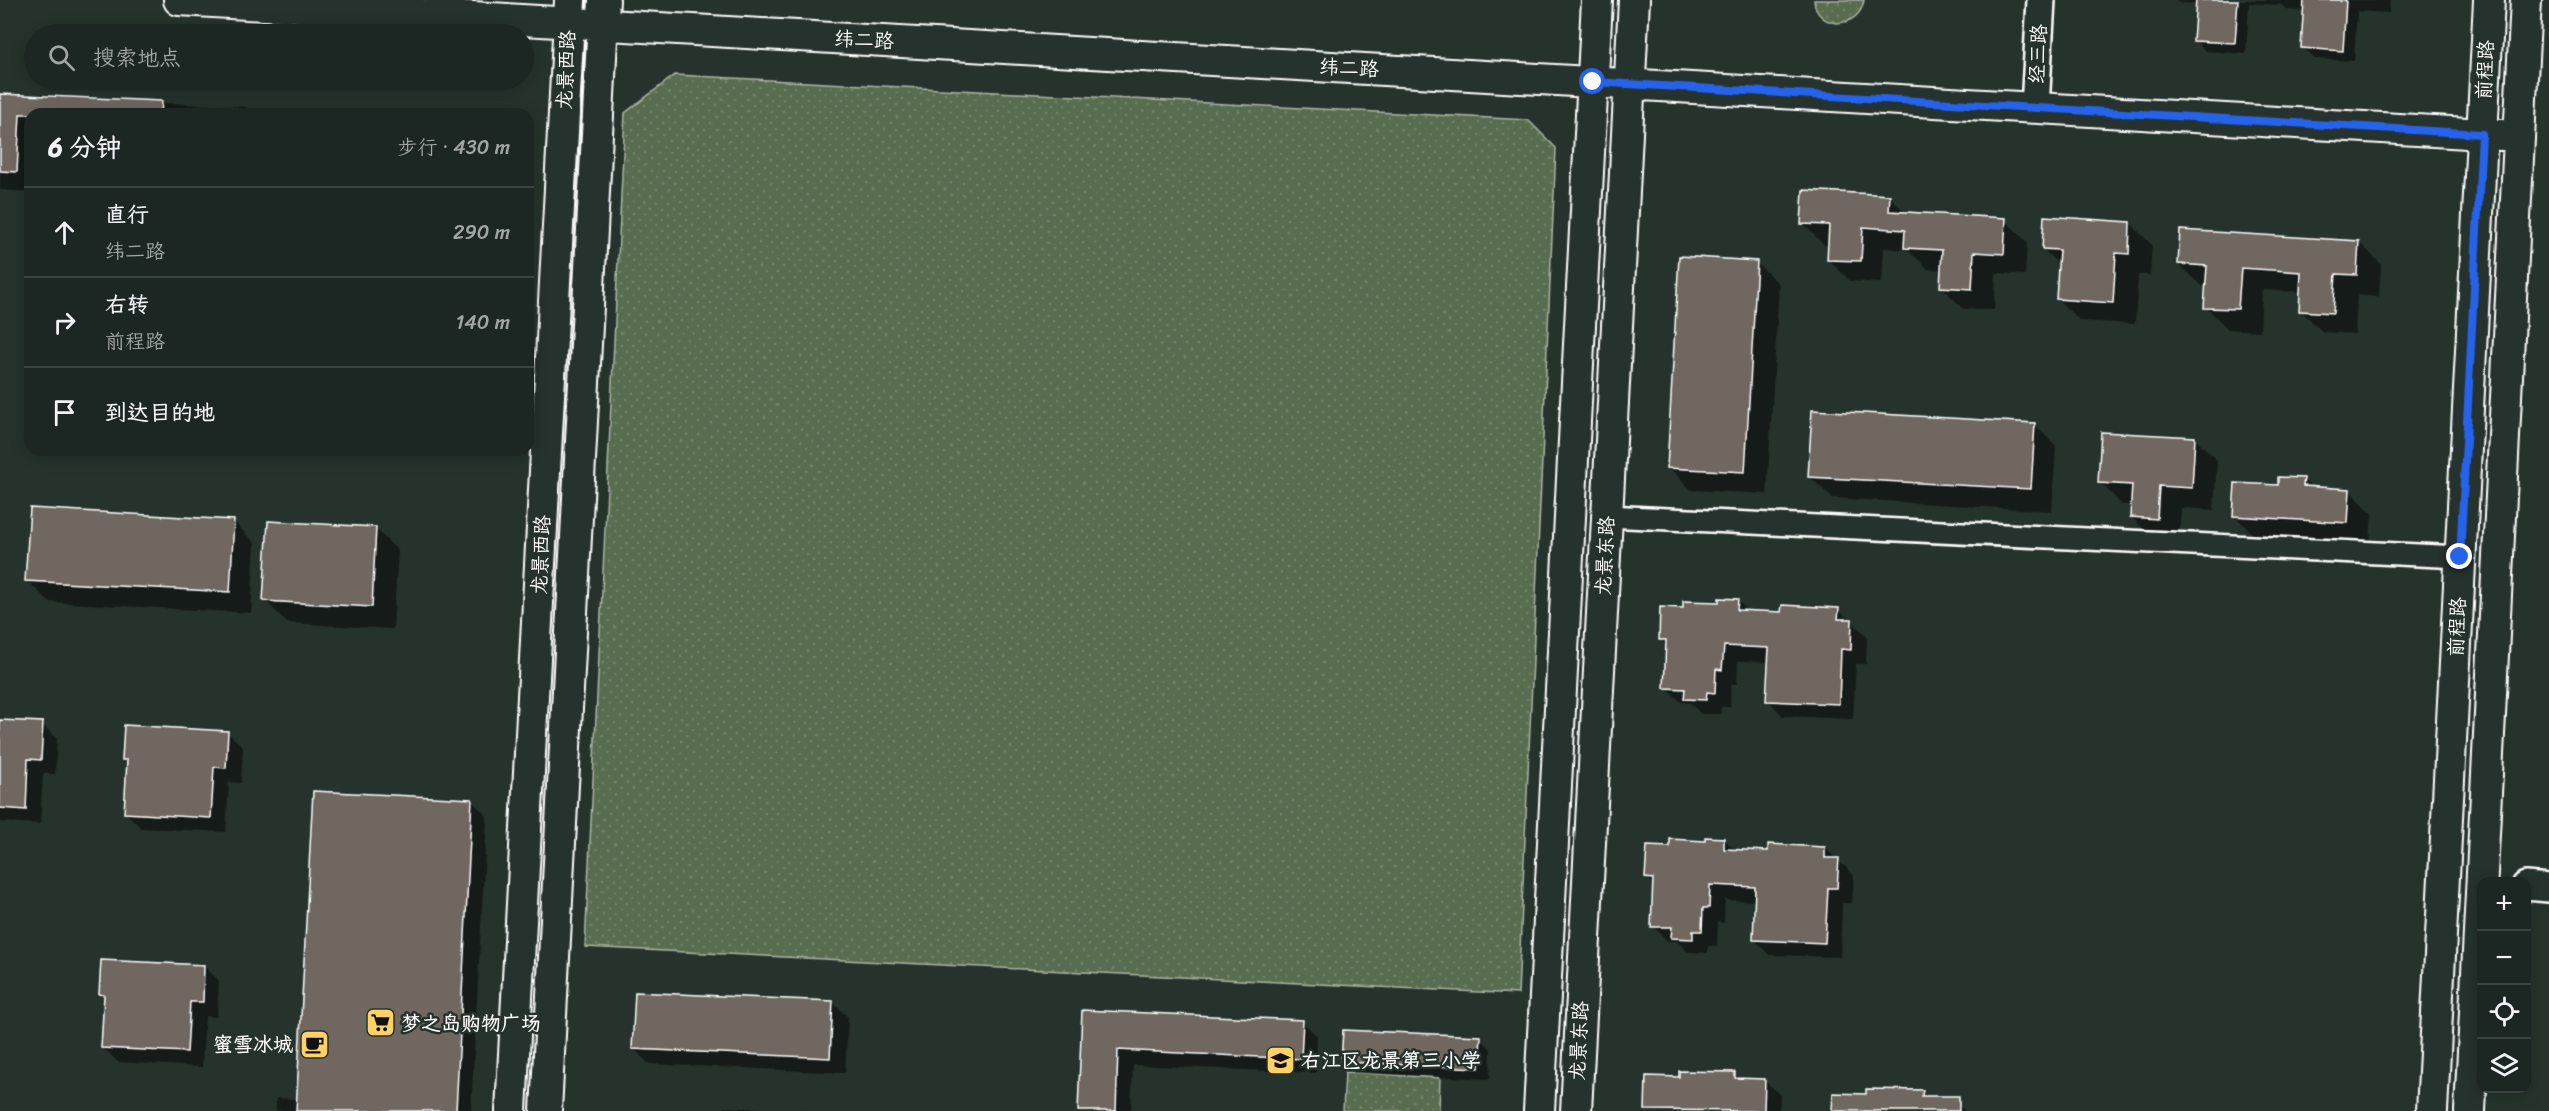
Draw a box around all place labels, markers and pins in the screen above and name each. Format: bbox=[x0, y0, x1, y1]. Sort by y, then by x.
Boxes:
place label: 梦之岛购物广场 bbox=[401, 1006, 541, 1041]
supermarket icon: 梦之岛购物广场 bbox=[364, 1007, 396, 1039]
place label: 蜜雪冰城 bbox=[213, 1027, 293, 1062]
cafe icon: 蜜雪冰城 bbox=[298, 1028, 330, 1060]
place label: 右江区龙景第三小学 bbox=[1301, 1043, 1481, 1078]
school or university icon: 右江区龙景第三小学 bbox=[1264, 1044, 1296, 1076]

